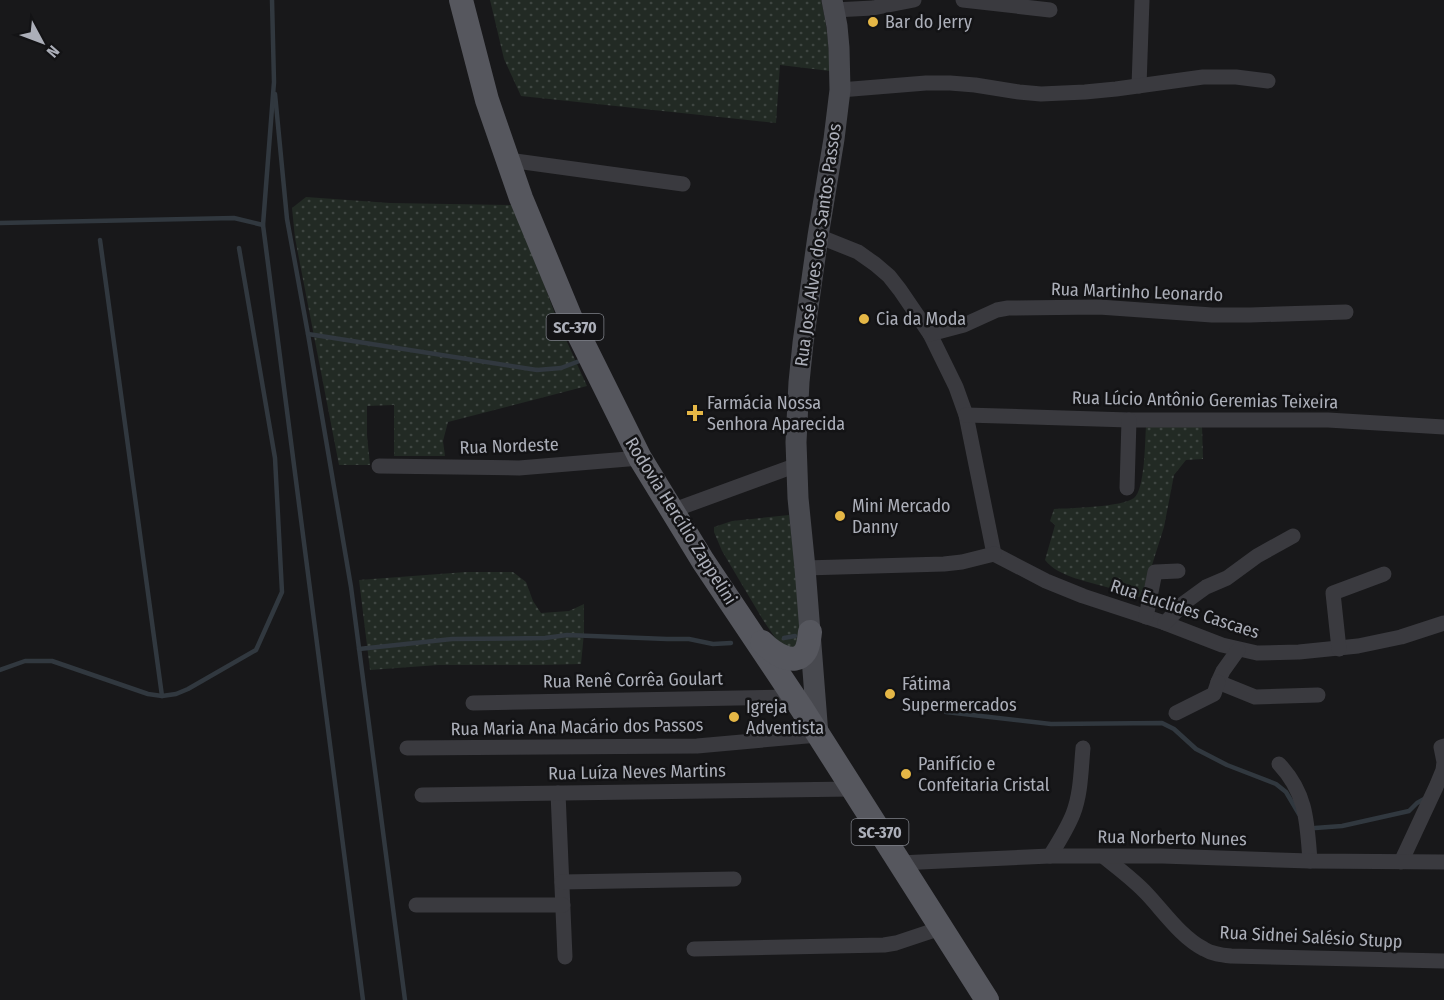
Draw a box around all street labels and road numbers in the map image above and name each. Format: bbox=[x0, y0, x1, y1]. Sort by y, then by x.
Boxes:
street label: Rua José Alves dos Santos Passos bbox=[790, 122, 846, 368]
street label: Rua Martinho Leonardo bbox=[1050, 278, 1224, 306]
road number: SC-370 bbox=[546, 314, 604, 340]
street label: Rua Lúcio Antônio Geremias Teixeira bbox=[1072, 387, 1339, 413]
street label: Rua Nordeste bbox=[459, 433, 559, 459]
street label: Rodovia Hercílio Zappelini bbox=[621, 433, 741, 609]
street label: Rua Euclides Cascaes bbox=[1108, 575, 1263, 644]
street label: Rua Renê Corrêa Goulart bbox=[543, 667, 723, 693]
street label: Rua Maria Ana Macário dos Passos bbox=[450, 714, 704, 740]
street label: Rua Luíza Neves Martins bbox=[548, 759, 726, 785]
road number: SC-370 bbox=[852, 819, 908, 845]
street label: Rua Norberto Nunes bbox=[1097, 826, 1247, 850]
street label: Rua Sidnei Salésio Stupp bbox=[1219, 921, 1403, 953]

